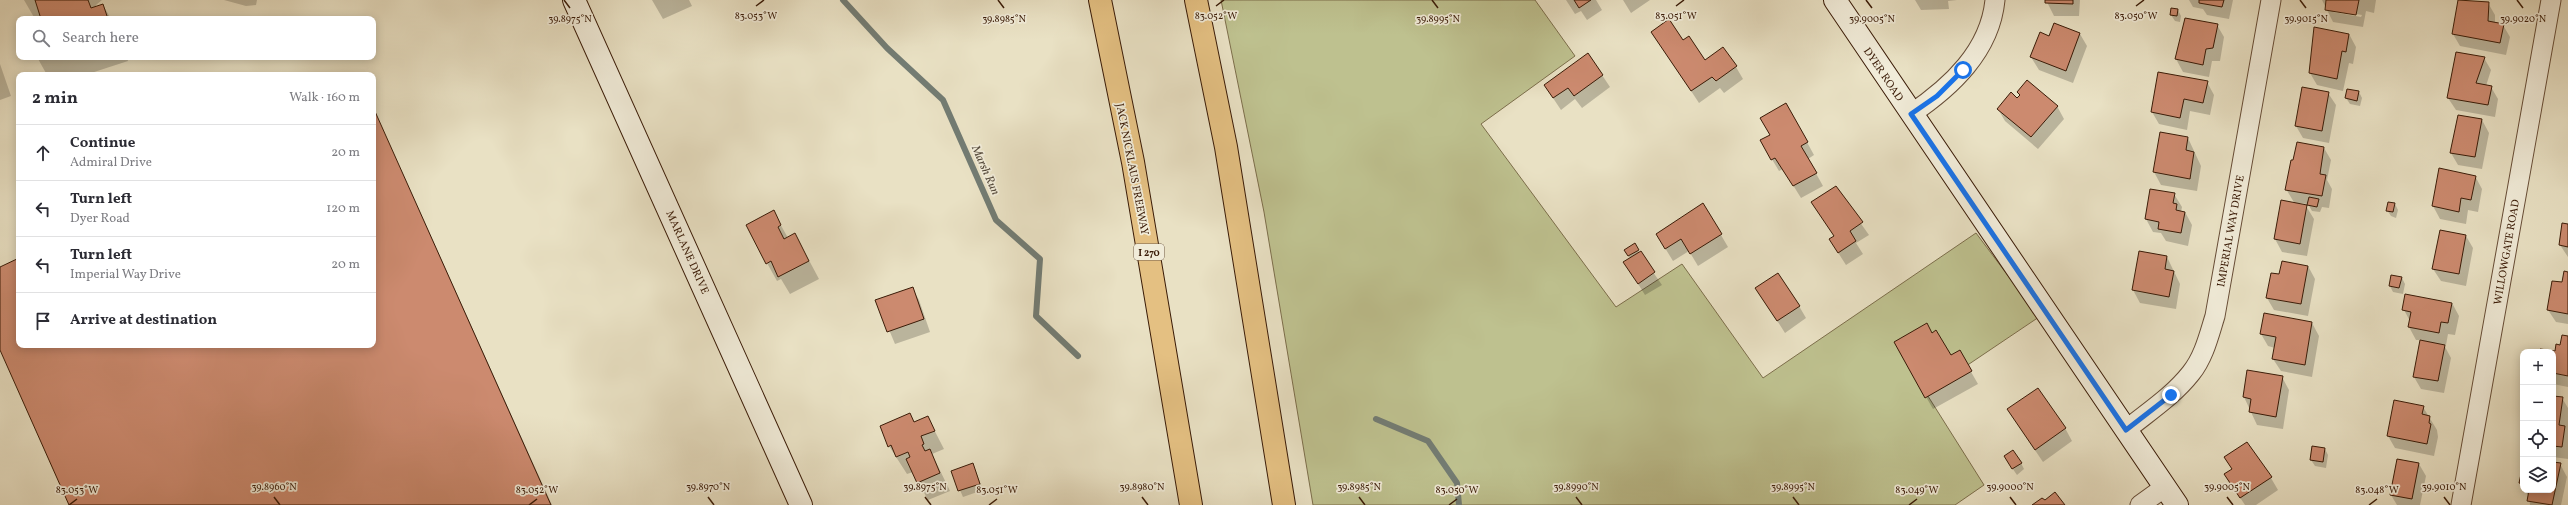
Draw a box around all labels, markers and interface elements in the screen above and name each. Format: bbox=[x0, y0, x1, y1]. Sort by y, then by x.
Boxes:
text: 83.053°W bbox=[735, 9, 777, 23]
text: 83.052°W bbox=[1195, 9, 1237, 23]
text: 83.051°W bbox=[1655, 9, 1697, 23]
text: 83.050°W bbox=[2114, 9, 2158, 23]
text: 39.8975°N bbox=[548, 12, 592, 26]
text: 39.8985°N bbox=[982, 12, 1026, 26]
text: 39.8995°N bbox=[1416, 12, 1461, 26]
text: 39.9005°N bbox=[1849, 12, 1896, 26]
text: 39.9015°N bbox=[2284, 12, 2328, 26]
text: 39.9020°N bbox=[2500, 12, 2547, 26]
search box bbox=[16, 16, 376, 60]
icon: search bbox=[30, 27, 52, 49]
text: Search here bbox=[62, 28, 139, 49]
street label: DYER ROAD bbox=[1859, 45, 1906, 105]
route start bbox=[1954, 61, 1972, 79]
text: 2 min bbox=[32, 87, 78, 110]
text: Walk · 160 m bbox=[289, 89, 360, 107]
street label: JACK NICKLAUS FREEWAY bbox=[1111, 102, 1152, 237]
text: Continue bbox=[70, 133, 135, 154]
icon: ahead bbox=[32, 142, 54, 164]
water label: Marsh Run bbox=[967, 142, 1003, 198]
text: 20 m bbox=[331, 144, 360, 162]
text: Admiral Drive bbox=[70, 154, 152, 172]
street label: IMPERIAL WAY DRIVE bbox=[2214, 174, 2249, 288]
text: Turn left bbox=[70, 189, 132, 210]
icon: left bbox=[32, 198, 54, 220]
street label: WILLOWGATE ROAD bbox=[2491, 198, 2524, 306]
text: 120 m bbox=[326, 200, 360, 218]
street label: MARLANE DRIVE bbox=[661, 208, 712, 297]
text: Dyer Road bbox=[70, 210, 130, 228]
road number: I 270 bbox=[1134, 244, 1164, 260]
text: Turn left bbox=[70, 245, 132, 266]
icon: left bbox=[32, 254, 54, 276]
text: 20 m bbox=[331, 256, 360, 274]
text: Imperial Way Drive bbox=[70, 266, 181, 284]
icon: arrive bbox=[32, 310, 54, 332]
text: Arrive at destination bbox=[70, 310, 217, 331]
map controls bbox=[2520, 349, 2556, 493]
button: + bbox=[2520, 349, 2556, 385]
button: − bbox=[2520, 385, 2556, 421]
route end bbox=[2162, 386, 2180, 404]
button: locate bbox=[2520, 421, 2556, 457]
button: layers bbox=[2520, 457, 2556, 493]
text: 39.8960°N bbox=[251, 480, 297, 494]
text: 39.8970°N bbox=[686, 480, 731, 494]
text: 39.8975°N bbox=[903, 480, 947, 494]
text: 39.8980°N bbox=[1120, 480, 1165, 494]
text: 39.8985°N bbox=[1337, 480, 1381, 494]
text: 39.8990°N bbox=[1553, 480, 1599, 494]
text: 39.8995°N bbox=[1771, 480, 1816, 494]
text: 39.9000°N bbox=[1986, 480, 2034, 494]
text: 39.9005°N bbox=[2204, 480, 2251, 494]
text: 39.9010°N bbox=[2422, 480, 2467, 494]
text: 83.053°W bbox=[56, 483, 98, 497]
text: 83.052°W bbox=[516, 483, 558, 497]
text: 83.051°W bbox=[976, 483, 1018, 497]
text: 83.050°W bbox=[1435, 483, 1479, 497]
text: 83.049°W bbox=[1895, 483, 1939, 497]
text: 83.048°W bbox=[2355, 483, 2399, 497]

